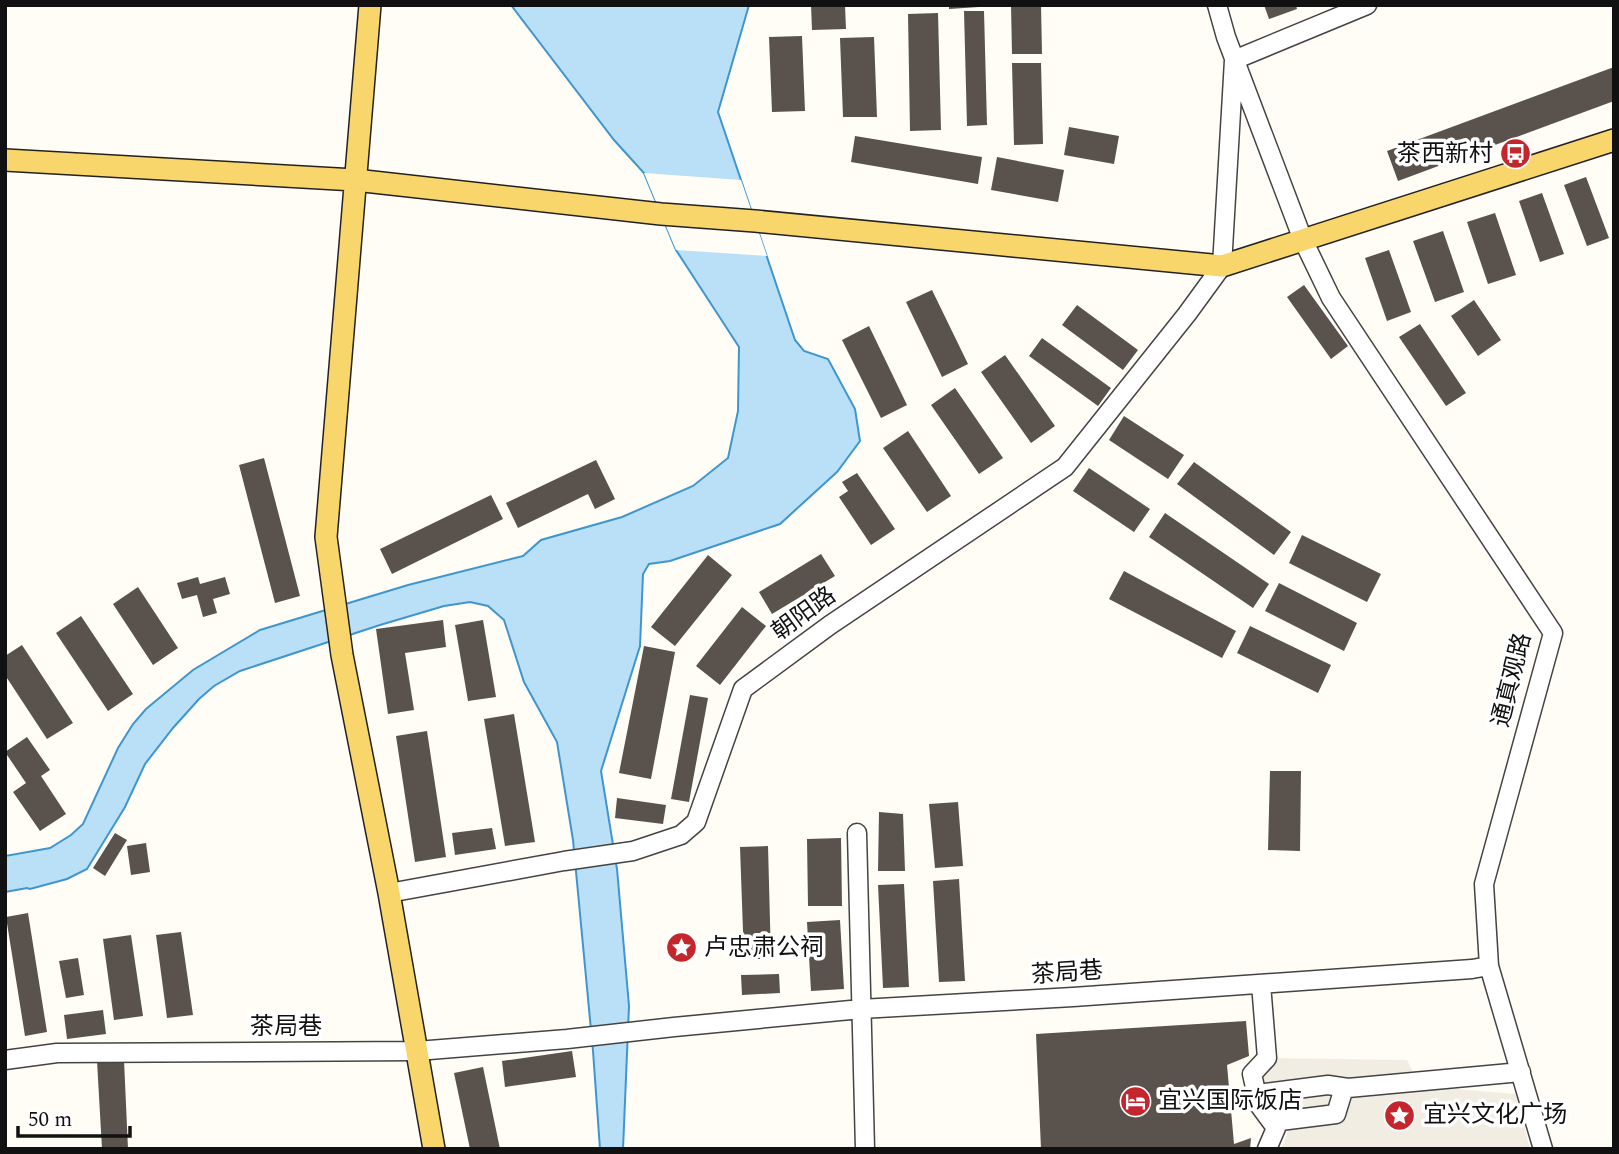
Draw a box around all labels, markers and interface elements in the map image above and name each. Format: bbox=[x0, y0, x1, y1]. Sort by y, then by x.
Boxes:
place label: 茶西新村 bbox=[1397, 136, 1493, 172]
bus stop icon: 茶西新村 bbox=[1499, 137, 1533, 171]
street label: 朝阳路 bbox=[764, 578, 844, 650]
street label: 通真观路 bbox=[1483, 629, 1541, 731]
place label: 卢忠肃公祠 bbox=[704, 930, 824, 966]
place icon: 卢忠肃公祠 bbox=[664, 931, 698, 965]
street label: 茶局巷 bbox=[1030, 953, 1104, 993]
street label: 茶局巷 bbox=[250, 1009, 322, 1045]
place label: 宜兴国际饭店 bbox=[1158, 1083, 1302, 1119]
hotel icon: 宜兴国际饭店 bbox=[1118, 1084, 1152, 1118]
scale bar bbox=[18, 1094, 130, 1138]
place label: 宜兴文化广场 bbox=[1423, 1097, 1567, 1133]
place icon: 宜兴文化广场 bbox=[1383, 1098, 1417, 1132]
text: 50 m bbox=[28, 1104, 72, 1136]

